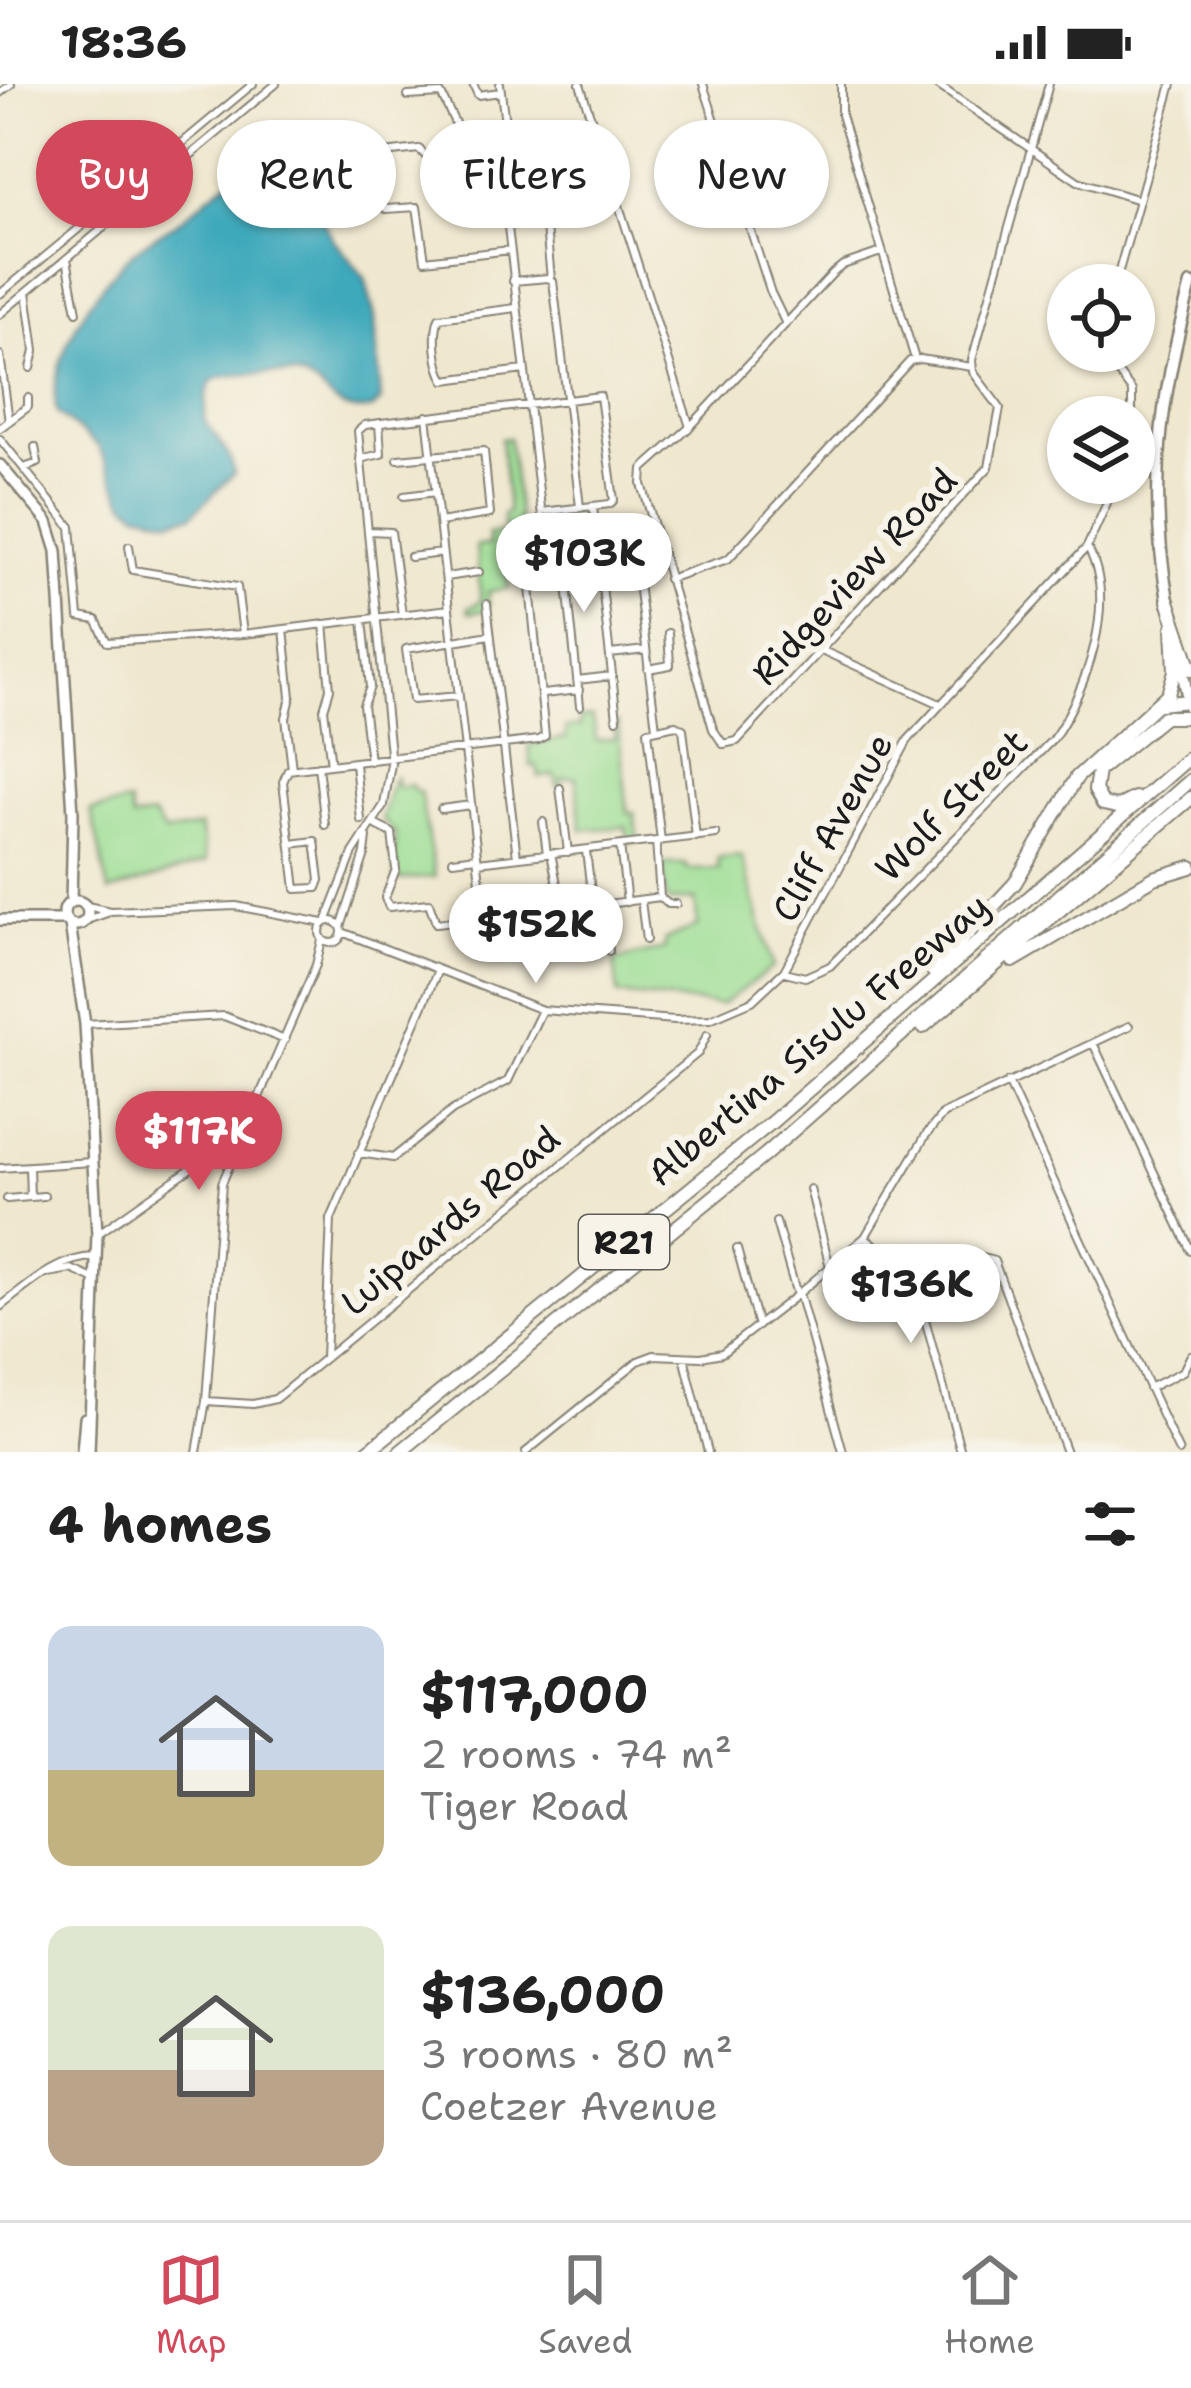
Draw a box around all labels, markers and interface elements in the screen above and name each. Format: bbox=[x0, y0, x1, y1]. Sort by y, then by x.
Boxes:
text: 18:36 bbox=[60, 12, 187, 72]
chip: Buy bbox=[36, 120, 193, 228]
chip: Rent bbox=[217, 120, 396, 228]
chip: Filters bbox=[420, 120, 630, 228]
chip: New bbox=[654, 120, 829, 228]
map controls bbox=[1047, 264, 1155, 504]
button: locate bbox=[1047, 264, 1155, 372]
button: layers bbox=[1047, 396, 1155, 504]
street label: Ridgeview Road bbox=[741, 457, 968, 696]
pin: $103K bbox=[500, 513, 668, 615]
text: $103K bbox=[523, 526, 645, 578]
street label: Wolf Street bbox=[864, 718, 1038, 892]
street label: Cliff Avenue bbox=[761, 724, 904, 930]
street label: Albertina Sisulu Freeway bbox=[637, 882, 1000, 1197]
pin: $152K bbox=[452, 884, 620, 986]
text: $152K bbox=[476, 897, 596, 949]
pin: $117K bbox=[115, 1091, 283, 1193]
text: $117K bbox=[142, 1104, 256, 1156]
street label: Luipaards Road bbox=[330, 1114, 570, 1327]
road number: R21 bbox=[579, 1215, 669, 1269]
pin: $136K bbox=[827, 1244, 995, 1346]
text: $136K bbox=[849, 1257, 973, 1309]
text: 4 homes bbox=[48, 1490, 272, 1558]
icon: filters bbox=[1077, 1491, 1143, 1557]
text: $117,000 bbox=[420, 1660, 649, 1728]
icon: home bbox=[144, 1674, 288, 1818]
text: 2 rooms · 74 m² bbox=[420, 1728, 732, 1780]
text: Tiger Road bbox=[420, 1780, 629, 1832]
text: $136,000 bbox=[420, 1960, 665, 2028]
icon: home bbox=[144, 1974, 288, 2118]
text: 3 rooms · 80 m² bbox=[420, 2028, 733, 2080]
text: Coetzer Avenue bbox=[420, 2080, 718, 2132]
tab: Map bbox=[156, 2247, 227, 2364]
tab: Saved bbox=[539, 2247, 632, 2364]
tab: Home bbox=[944, 2247, 1035, 2364]

